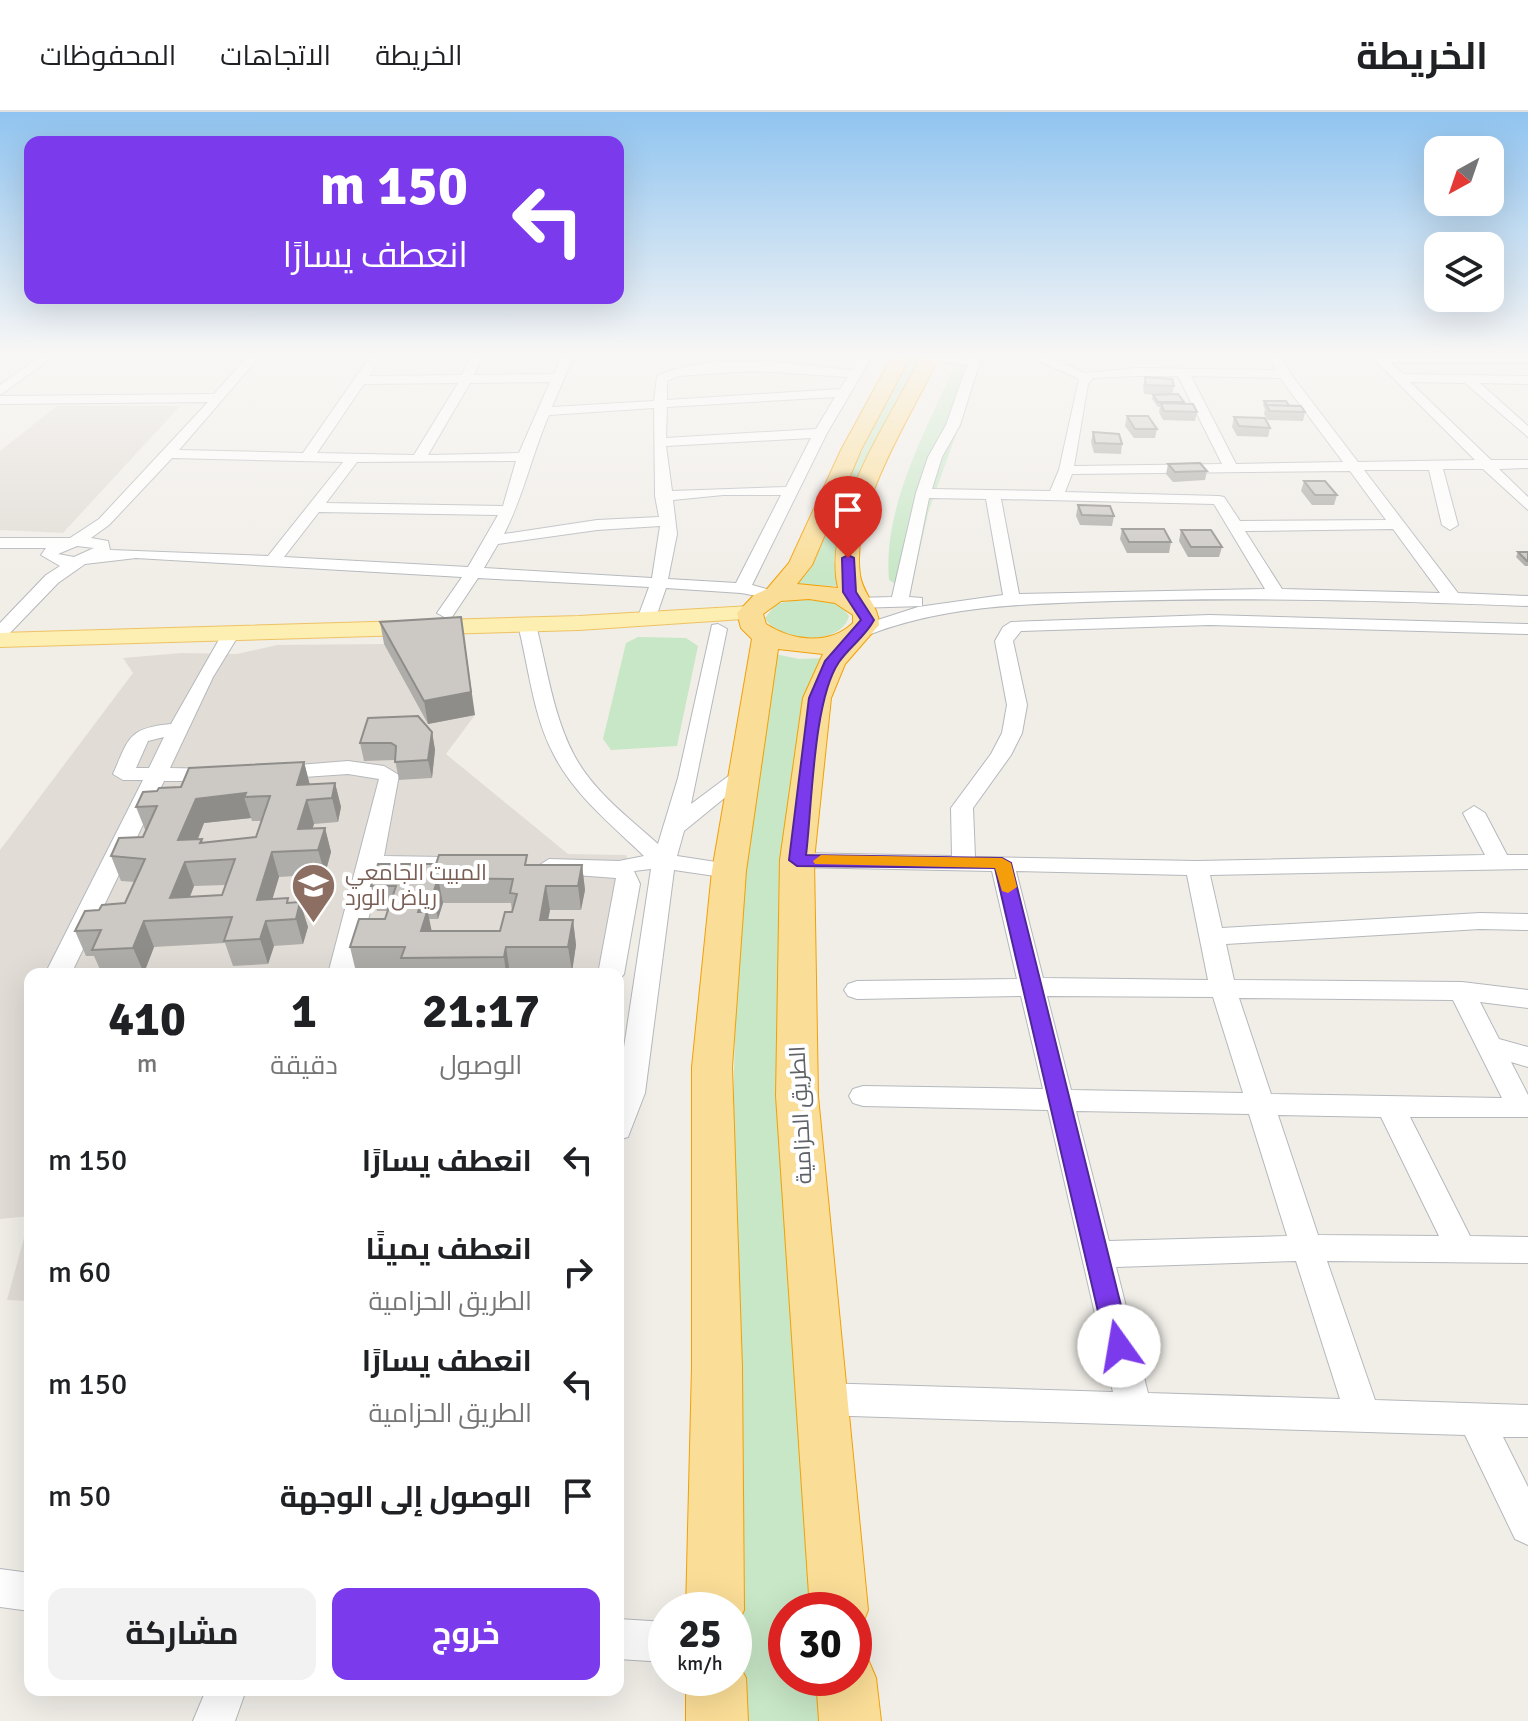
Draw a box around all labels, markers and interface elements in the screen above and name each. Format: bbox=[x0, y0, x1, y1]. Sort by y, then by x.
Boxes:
text: الخريطة bbox=[1356, 33, 1488, 80]
text: المحفوظات bbox=[40, 39, 176, 73]
text: الاتجاهات bbox=[220, 39, 331, 73]
text: الخريطة bbox=[375, 39, 463, 73]
north arrow bbox=[1424, 136, 1504, 216]
map controls bbox=[1424, 136, 1504, 312]
text: 150 m bbox=[320, 151, 468, 220]
icon: left bbox=[496, 168, 600, 272]
button: layers bbox=[1424, 232, 1504, 312]
text: انعطف يسارًا bbox=[283, 233, 468, 278]
pin bbox=[814, 476, 882, 558]
icon: arrive bbox=[826, 488, 870, 532]
place label: المبيت الجامعي رياض الورد bbox=[345, 859, 487, 911]
school or university icon: المبيت الجامعي رياض الورد bbox=[290, 861, 338, 924]
text: 1 bbox=[291, 982, 317, 1041]
text: 21:17 bbox=[422, 982, 540, 1041]
text: 410 bbox=[108, 990, 186, 1049]
street label: الطريق الحزامية bbox=[783, 1045, 818, 1185]
text: m bbox=[137, 1048, 157, 1080]
text: دقيقة bbox=[270, 1050, 338, 1082]
text: الوصول bbox=[439, 1050, 522, 1082]
icon: left bbox=[556, 1138, 600, 1182]
text: 150 m bbox=[48, 1142, 127, 1179]
text: انعطف يسارًا bbox=[362, 1143, 532, 1180]
text: انعطف يمينًا bbox=[365, 1231, 532, 1268]
icon: right bbox=[556, 1250, 600, 1294]
text: 60 m bbox=[48, 1254, 111, 1291]
text: الطريق الحزامية bbox=[369, 1286, 532, 1318]
position arrow bbox=[1077, 1304, 1161, 1388]
text: انعطف يسارًا bbox=[362, 1343, 532, 1380]
icon: left bbox=[556, 1362, 600, 1406]
text: 150 m bbox=[48, 1366, 127, 1403]
text: الطريق الحزامية bbox=[369, 1398, 532, 1430]
icon: arrive bbox=[556, 1474, 600, 1518]
text: 50 m bbox=[48, 1478, 111, 1515]
text: الوصول إلى الوجهة bbox=[280, 1479, 532, 1516]
button: مشاركة bbox=[48, 1588, 316, 1680]
button: خروج bbox=[332, 1588, 600, 1680]
speed limit sign: 30 bbox=[768, 1592, 872, 1696]
text: 25 bbox=[678, 1609, 722, 1659]
text: km/h bbox=[677, 1651, 723, 1676]

